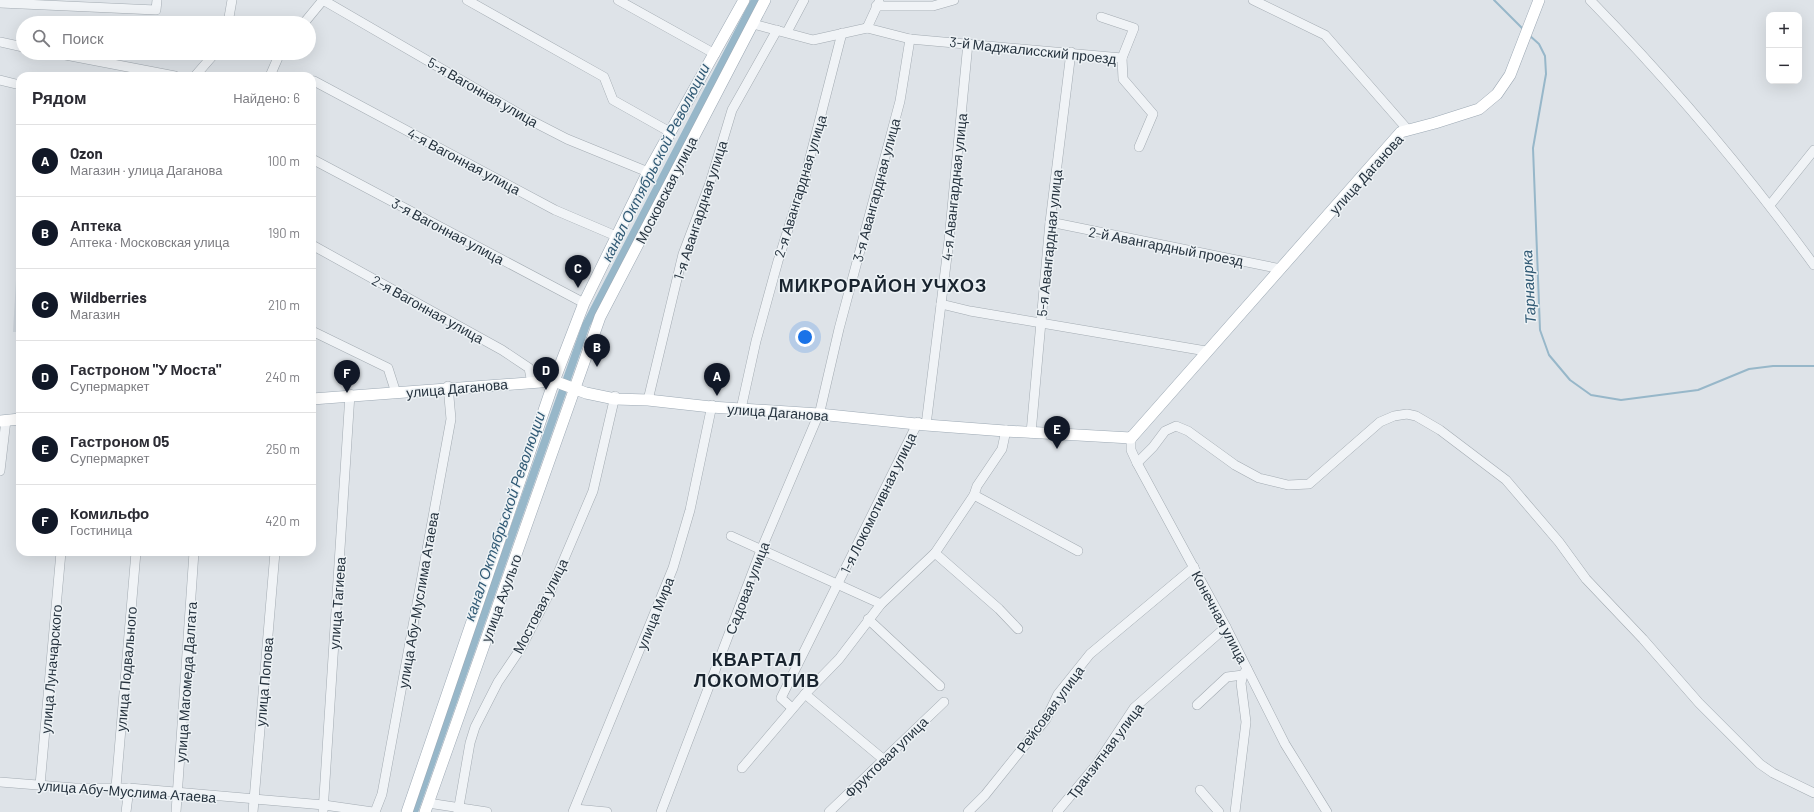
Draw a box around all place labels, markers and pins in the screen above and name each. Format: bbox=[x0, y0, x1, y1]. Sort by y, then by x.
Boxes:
pin: C bbox=[565, 255, 591, 288]
pin: B bbox=[584, 334, 610, 367]
pin: D bbox=[533, 357, 559, 390]
pin: F bbox=[334, 360, 360, 393]
pin: A bbox=[704, 363, 730, 396]
pin: E bbox=[1044, 416, 1070, 449]

